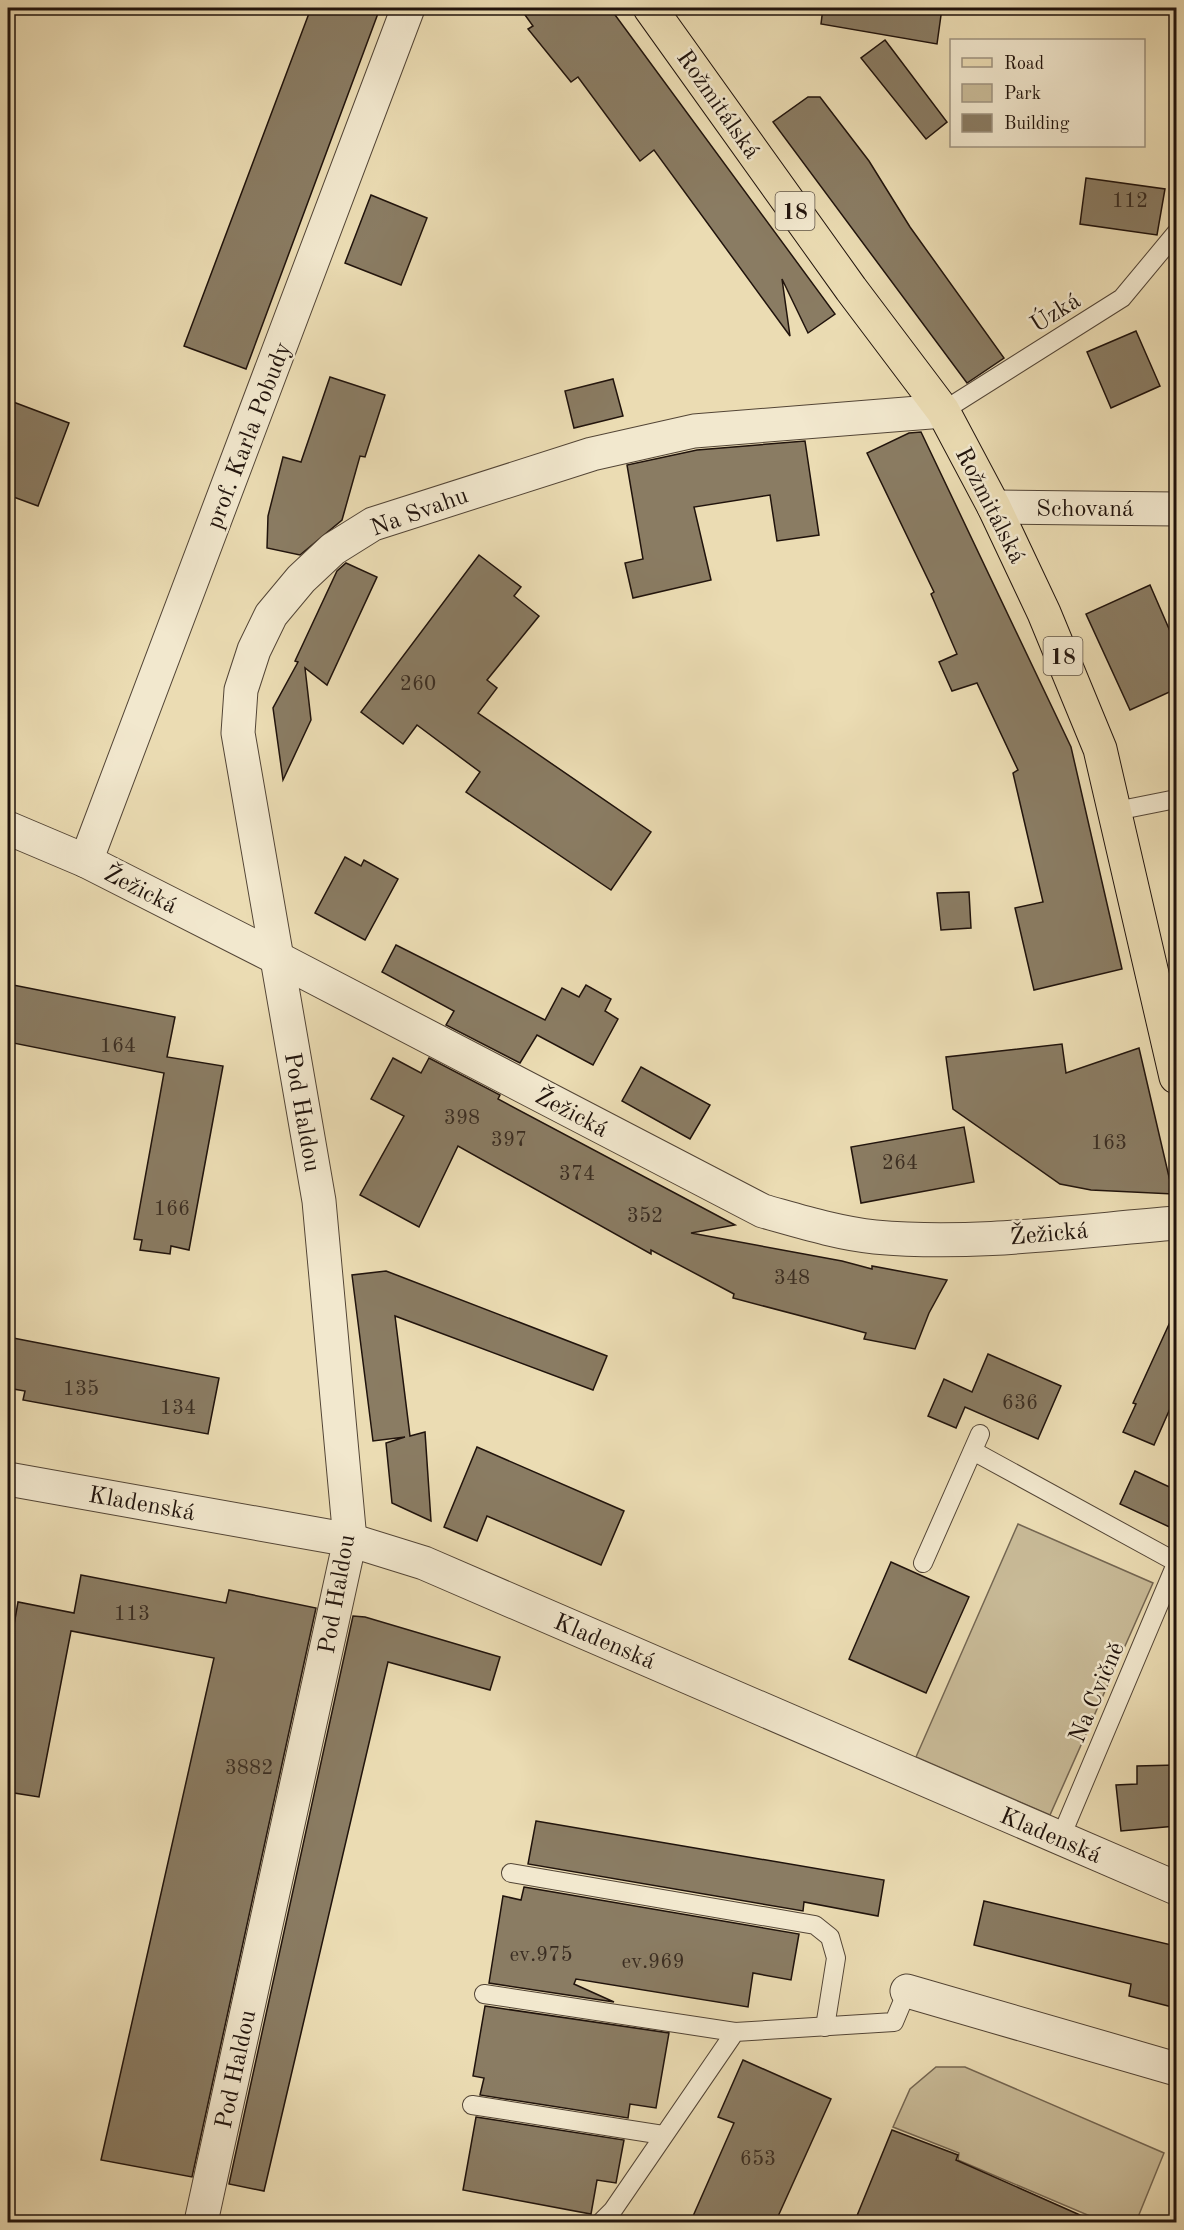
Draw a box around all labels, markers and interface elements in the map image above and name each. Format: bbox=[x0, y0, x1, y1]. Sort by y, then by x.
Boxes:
legend bbox=[950, 39, 1145, 147]
street label: Rožmitálská bbox=[671, 46, 764, 164]
text: Road bbox=[1004, 55, 1044, 73]
text: Park bbox=[1004, 85, 1041, 103]
text: Building bbox=[1004, 115, 1070, 133]
house number: 112 bbox=[1112, 191, 1148, 212]
road number: 18 bbox=[776, 192, 814, 230]
street label: Úzká bbox=[1024, 285, 1085, 338]
street label: prof. Karla Pobudy bbox=[203, 339, 297, 532]
street label: Rožmitálská bbox=[950, 444, 1029, 568]
street label: Na Svahu bbox=[368, 484, 472, 542]
street label: Schovaná bbox=[1036, 498, 1134, 522]
road number: 18 bbox=[1044, 637, 1082, 675]
house number: 260 bbox=[400, 674, 436, 695]
street label: Žežická bbox=[100, 859, 182, 919]
house number: 164 bbox=[100, 1036, 136, 1057]
street label: Pod Haldou bbox=[279, 1051, 323, 1174]
street label: Žežická bbox=[531, 1081, 613, 1143]
house number: 398 bbox=[444, 1108, 480, 1129]
house number: 397 bbox=[491, 1130, 527, 1151]
house number: 163 bbox=[1091, 1133, 1127, 1154]
house number: 264 bbox=[882, 1153, 918, 1174]
house number: 374 bbox=[559, 1164, 595, 1185]
house number: 166 bbox=[154, 1199, 190, 1220]
house number: 352 bbox=[627, 1206, 663, 1227]
street label: Žežická bbox=[1009, 1216, 1089, 1250]
house number: 348 bbox=[774, 1268, 810, 1289]
house number: 135 bbox=[63, 1379, 99, 1400]
house number: 636 bbox=[1002, 1393, 1038, 1414]
house number: 134 bbox=[160, 1398, 196, 1419]
street label: Kladenská bbox=[87, 1484, 197, 1526]
street label: Pod Haldou bbox=[316, 1533, 360, 1656]
house number: 113 bbox=[114, 1604, 150, 1625]
street label: Kladenská bbox=[550, 1611, 659, 1675]
street label: Na Cvičně bbox=[1066, 1639, 1130, 1747]
house number: 3882 bbox=[225, 1758, 273, 1779]
street label: Kladenská bbox=[996, 1805, 1105, 1869]
house number: ev.975 bbox=[509, 1945, 573, 1966]
house number: ev.969 bbox=[621, 1952, 685, 1973]
street label: Pod Haldou bbox=[213, 2008, 261, 2131]
house number: 653 bbox=[740, 2149, 776, 2170]

